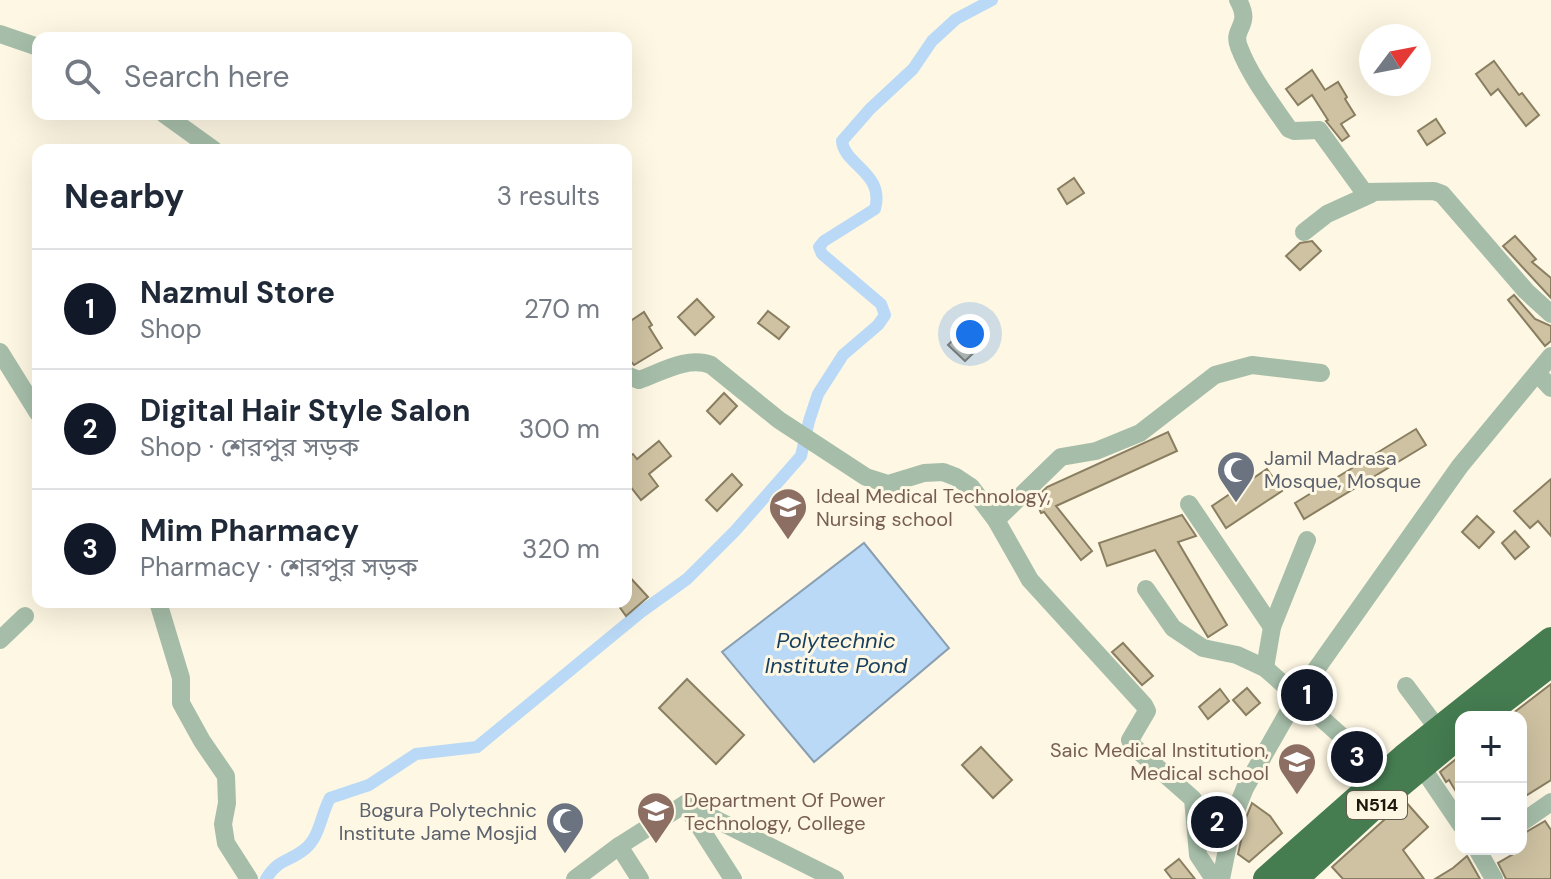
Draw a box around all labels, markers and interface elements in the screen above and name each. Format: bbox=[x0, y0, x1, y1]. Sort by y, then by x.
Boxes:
north arrow bbox=[1359, 24, 1431, 96]
search box bbox=[32, 32, 632, 120]
icon: search bbox=[60, 54, 104, 98]
text: Search here bbox=[124, 57, 290, 96]
text: Nearby bbox=[64, 174, 184, 219]
text: 3 results bbox=[497, 179, 600, 213]
text: Nazmul Store bbox=[140, 273, 335, 312]
text: 1 bbox=[85, 292, 95, 326]
text: 270 m bbox=[524, 292, 600, 326]
text: Shop bbox=[140, 312, 202, 346]
your location bbox=[950, 314, 990, 354]
text: Digital Hair Style Salon bbox=[140, 391, 471, 430]
text: 2 bbox=[82, 412, 98, 446]
text: 300 m bbox=[519, 412, 600, 446]
text: Shop · শেরপুর সড়ক bbox=[140, 430, 359, 464]
place label: Jamil Madrasa Mosque, Mosque bbox=[1264, 445, 1421, 494]
mosque icon: Jamil Madrasa Mosque, Mosque bbox=[1215, 449, 1257, 504]
place label: Ideal Medical Technology, Nursing school bbox=[816, 483, 1051, 532]
school or university icon: Ideal Medical Technology, Nursing school bbox=[767, 486, 809, 541]
text: Mim Pharmacy bbox=[140, 511, 359, 550]
text: 3 bbox=[82, 532, 98, 566]
text: 320 m bbox=[522, 532, 600, 566]
text: Pharmacy · শেরপুর সড়ক bbox=[140, 550, 418, 584]
water label: Polytechnic Institute Pond bbox=[765, 626, 907, 680]
pin: 1 bbox=[1281, 665, 1333, 725]
map controls bbox=[1455, 711, 1527, 855]
button: + bbox=[1455, 711, 1527, 783]
pin: 3 bbox=[1331, 727, 1383, 787]
place label: Saic Medical Institution, Medical school bbox=[1050, 737, 1269, 786]
school or university icon: Saic Medical Institution, Medical school bbox=[1276, 741, 1318, 796]
button: − bbox=[1455, 783, 1527, 855]
place label: Department Of Power Technology, College bbox=[684, 787, 885, 836]
school or university icon: Department Of Power Technology, College bbox=[635, 790, 677, 845]
road number: N514 bbox=[1347, 791, 1407, 819]
pin: 2 bbox=[1191, 792, 1243, 852]
place label: Bogura Polytechnic Institute Jame Mosjid bbox=[339, 797, 537, 846]
mosque icon: Bogura Polytechnic Institute Jame Mosjid bbox=[544, 800, 586, 855]

